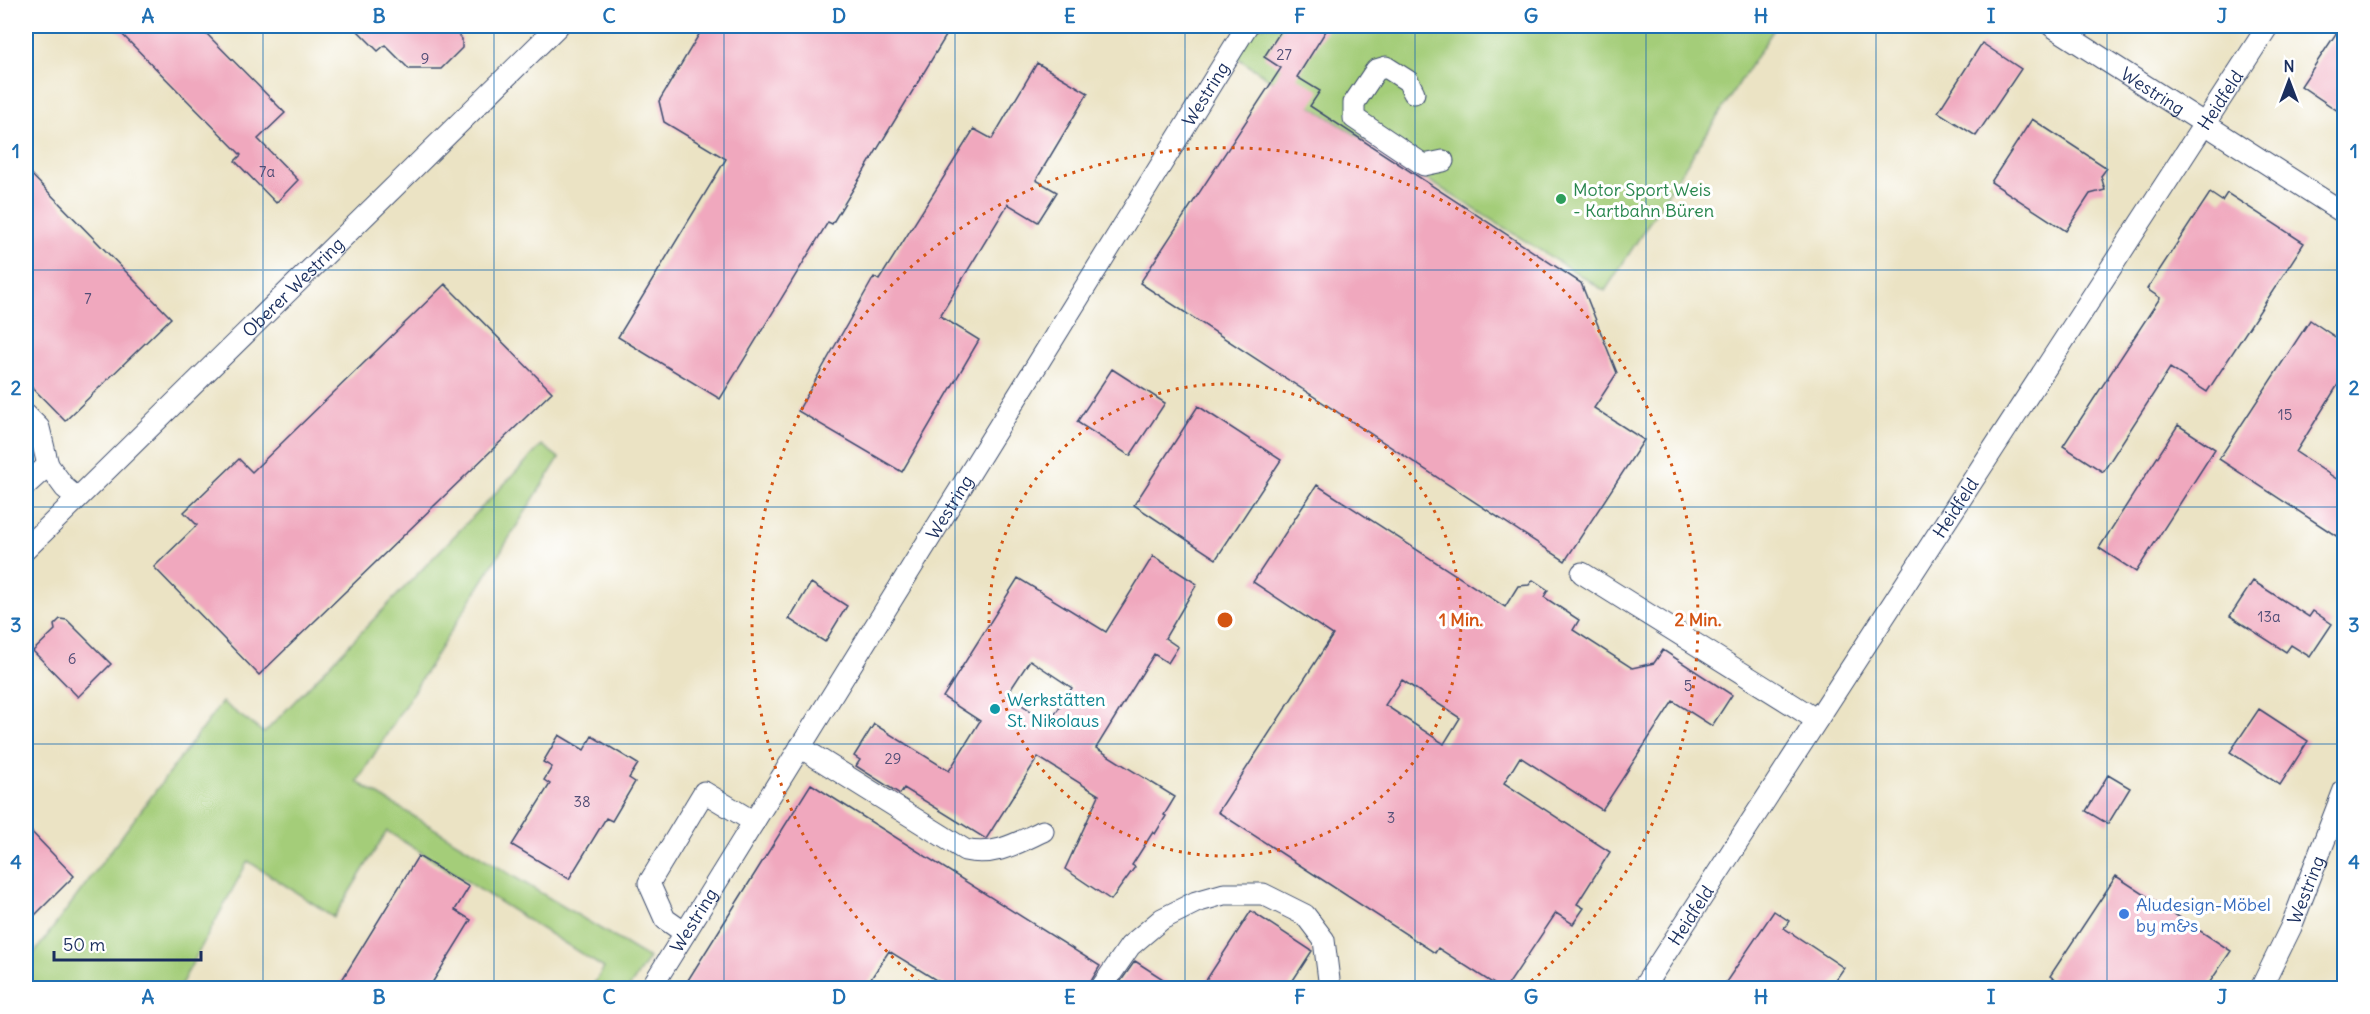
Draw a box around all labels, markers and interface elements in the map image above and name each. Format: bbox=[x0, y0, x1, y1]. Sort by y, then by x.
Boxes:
text: A bbox=[142, 3, 155, 28]
text: B bbox=[372, 3, 386, 28]
text: C bbox=[602, 3, 616, 28]
text: D bbox=[832, 3, 846, 28]
text: E bbox=[1064, 3, 1076, 28]
text: F bbox=[1294, 3, 1306, 28]
text: G bbox=[1524, 3, 1538, 28]
text: H bbox=[1754, 3, 1768, 28]
text: I bbox=[1987, 3, 1996, 28]
text: J bbox=[2217, 3, 2228, 28]
house number: 27 bbox=[1276, 45, 1292, 64]
house number: 9 bbox=[421, 49, 429, 68]
north arrow bbox=[2259, 51, 2319, 111]
text: N bbox=[2283, 56, 2295, 76]
street label: Westring bbox=[1176, 57, 1234, 130]
street label: Westring bbox=[2117, 62, 2189, 120]
street label: Heidfeld bbox=[2192, 65, 2248, 134]
text: 1 bbox=[12, 138, 20, 163]
text: 1 bbox=[2350, 138, 2358, 163]
house number: 7a bbox=[259, 162, 275, 181]
place label: Motor Sport Weis - Kartbahn Büren bbox=[1573, 178, 1714, 222]
marker: Motor Sport Weis - Kartbahn Büren bbox=[1554, 192, 1568, 206]
street label: Oberer Westring bbox=[237, 232, 348, 342]
house number: 7 bbox=[84, 289, 92, 308]
text: 2 bbox=[11, 375, 22, 400]
text: 2 bbox=[2349, 375, 2360, 400]
house number: 15 bbox=[2278, 405, 2292, 424]
street label: Westring bbox=[920, 470, 978, 543]
street label: Heidfeld bbox=[1927, 473, 1983, 542]
house number: 13a bbox=[2257, 607, 2281, 626]
text: 1 Min. bbox=[1439, 608, 1483, 631]
text: 2 Min. bbox=[1675, 608, 1722, 631]
centre of rings bbox=[1215, 610, 1235, 630]
text: 3 bbox=[10, 612, 22, 637]
text: 3 bbox=[2348, 612, 2360, 637]
house number: 6 bbox=[68, 649, 76, 668]
house number: 5 bbox=[1684, 676, 1692, 695]
place label: Werkstätten St. Nikolaus bbox=[1007, 688, 1106, 732]
marker: Werkstätten St. Nikolaus bbox=[988, 702, 1002, 716]
house number: 29 bbox=[885, 749, 901, 768]
house number: 38 bbox=[573, 792, 591, 811]
house number: 3 bbox=[1387, 808, 1395, 827]
text: 4 bbox=[10, 849, 22, 874]
text: 4 bbox=[2348, 849, 2360, 874]
street label: Westring bbox=[2282, 852, 2329, 927]
street label: Heidfeld bbox=[1663, 880, 1718, 949]
street label: Westring bbox=[665, 884, 722, 956]
place label: Aludesign-Möbel by m&s bbox=[2136, 893, 2271, 937]
marker: Aludesign-Möbel by m&s bbox=[2117, 907, 2131, 921]
scale bar bbox=[54, 924, 201, 962]
text: 50 m bbox=[63, 933, 105, 956]
text: A bbox=[142, 984, 155, 1009]
text: B bbox=[372, 984, 386, 1009]
text: C bbox=[602, 984, 616, 1009]
text: D bbox=[832, 984, 846, 1009]
text: E bbox=[1064, 984, 1076, 1009]
text: F bbox=[1294, 984, 1306, 1009]
text: G bbox=[1524, 984, 1538, 1009]
text: H bbox=[1754, 984, 1768, 1009]
text: I bbox=[1987, 984, 1996, 1009]
text: J bbox=[2217, 984, 2228, 1009]

